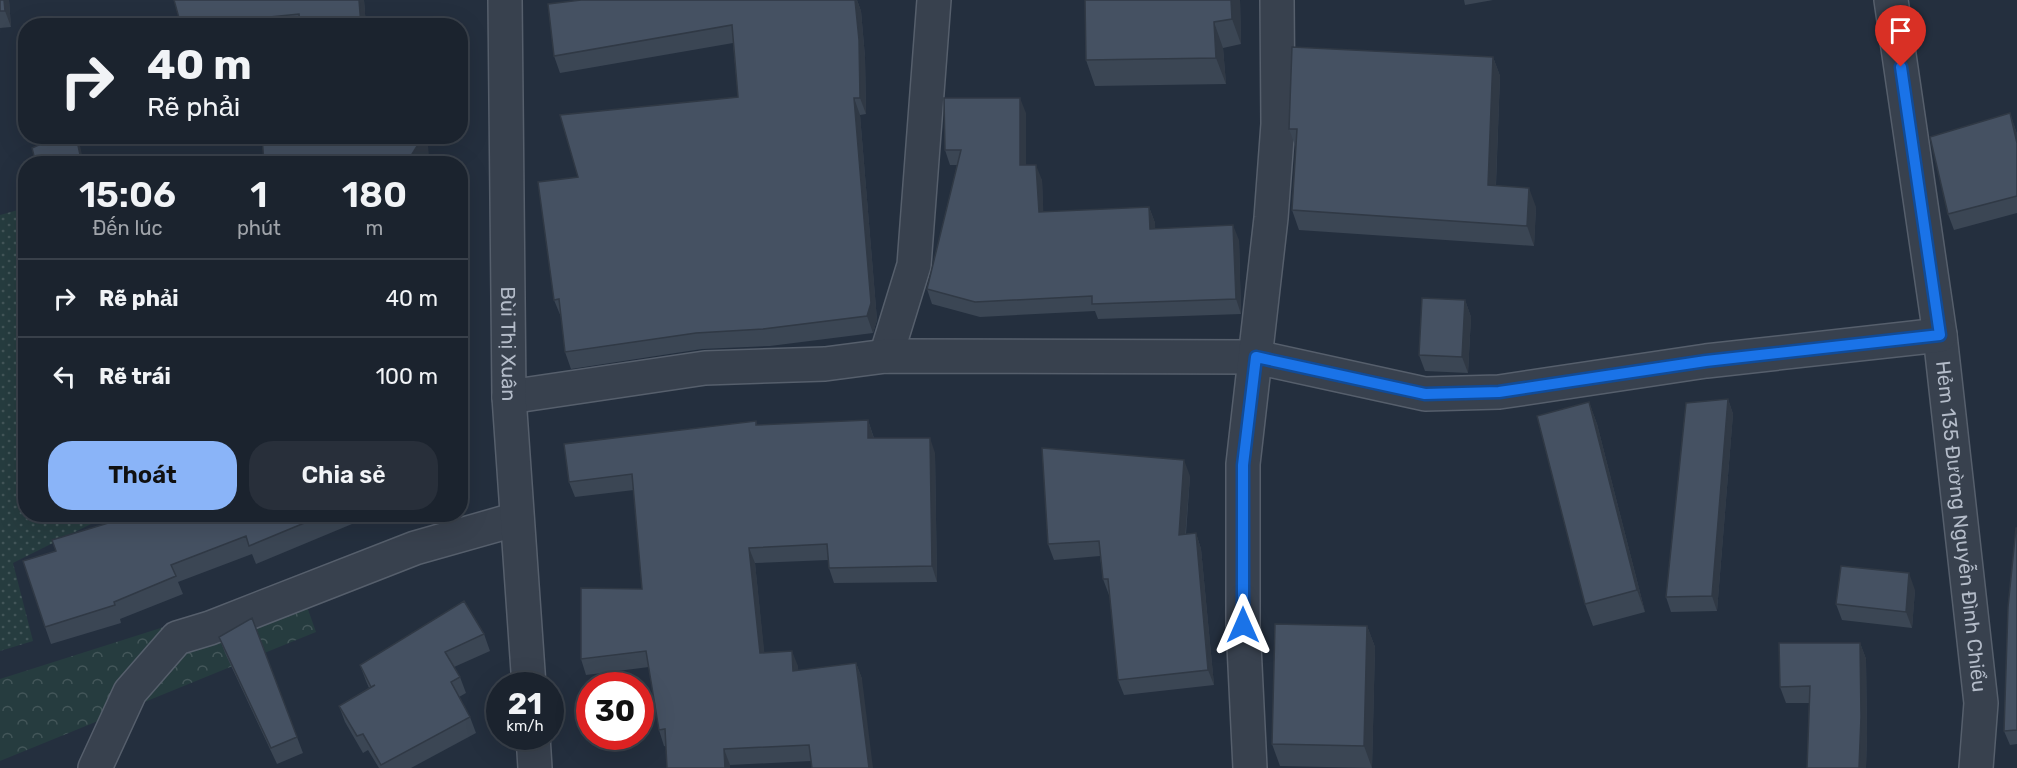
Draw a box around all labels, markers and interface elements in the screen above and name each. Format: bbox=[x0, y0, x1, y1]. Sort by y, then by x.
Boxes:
pin bbox=[1875, 5, 1926, 67]
icon: arrive bbox=[1884, 14, 1917, 47]
text: 40 m bbox=[147, 40, 252, 90]
icon: right bbox=[48, 42, 126, 120]
text: Rẽ phải bbox=[147, 91, 240, 123]
text: 15:06 bbox=[79, 173, 176, 216]
text: 1 bbox=[250, 173, 268, 216]
text: 180 bbox=[342, 173, 407, 216]
text: Đến lúc bbox=[92, 216, 163, 240]
text: phút bbox=[237, 216, 281, 240]
text: m bbox=[366, 216, 383, 240]
icon: right bbox=[48, 282, 81, 315]
text: Rẽ phải bbox=[99, 285, 179, 312]
text: 40 m bbox=[385, 285, 438, 312]
street label: Bùi Thị Xuân bbox=[496, 286, 521, 402]
street label: Hẻm 135 Đường Nguyễn Đình Chiểu bbox=[1931, 359, 1992, 693]
icon: left bbox=[48, 360, 81, 393]
text: Rẽ trái bbox=[99, 363, 171, 390]
text: 100 m bbox=[376, 363, 438, 390]
button: Thoát bbox=[48, 441, 237, 510]
button: Chia sẻ bbox=[249, 441, 438, 510]
position arrow bbox=[1211, 593, 1275, 657]
speed limit sign: 30 bbox=[576, 672, 654, 750]
text: 21 bbox=[508, 686, 542, 722]
text: km/h bbox=[506, 717, 544, 735]

